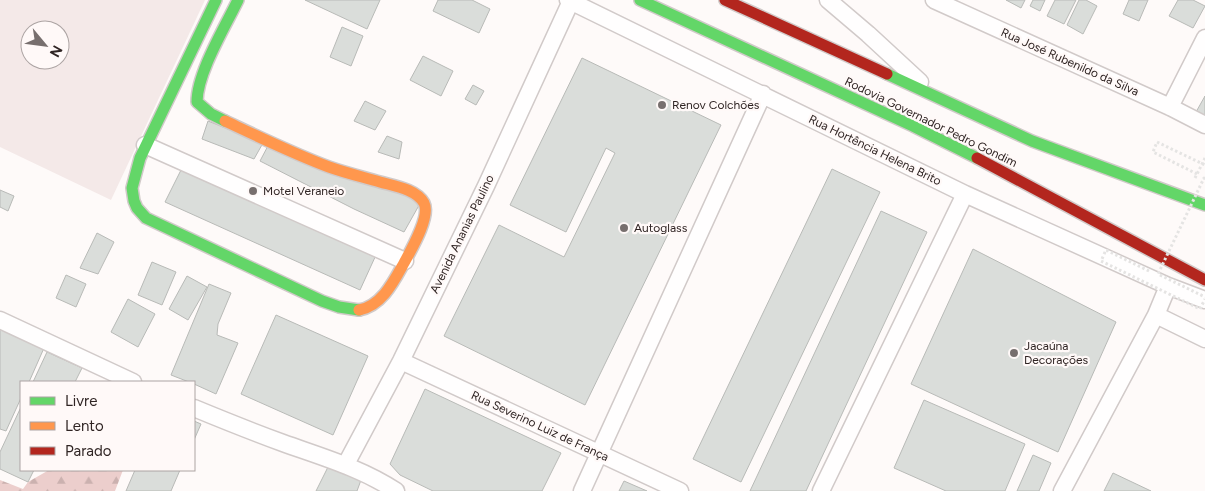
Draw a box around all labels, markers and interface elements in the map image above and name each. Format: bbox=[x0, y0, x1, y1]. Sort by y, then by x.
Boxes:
north arrow bbox=[20, 20, 70, 70]
street label: Rua José Rubenildo da Silva bbox=[999, 25, 1141, 99]
text: N bbox=[46, 42, 66, 60]
street label: Rodovia Governador Pedro Gondim bbox=[843, 74, 1019, 170]
place label: Renov Colchões bbox=[672, 98, 760, 112]
marker: Renov Colchões bbox=[656, 99, 668, 111]
street label: Rua Hortência Helena Brito bbox=[806, 112, 944, 188]
street label: Avenida Ananias Paulino bbox=[427, 172, 497, 296]
place label: Motel Veraneio bbox=[263, 184, 344, 198]
marker: Motel Veraneio bbox=[247, 185, 259, 197]
place label: Autoglass bbox=[634, 221, 688, 235]
marker: Autoglass bbox=[618, 222, 630, 234]
place label: Jacaúna Decorações bbox=[1024, 339, 1088, 367]
marker: Jacaúna Decorações bbox=[1008, 347, 1020, 359]
legend bbox=[20, 381, 195, 471]
street label: Rua Severino Luiz de França bbox=[469, 388, 611, 464]
text: Livre bbox=[65, 392, 97, 410]
text: Lento bbox=[65, 417, 104, 435]
text: Parado bbox=[65, 442, 112, 460]

